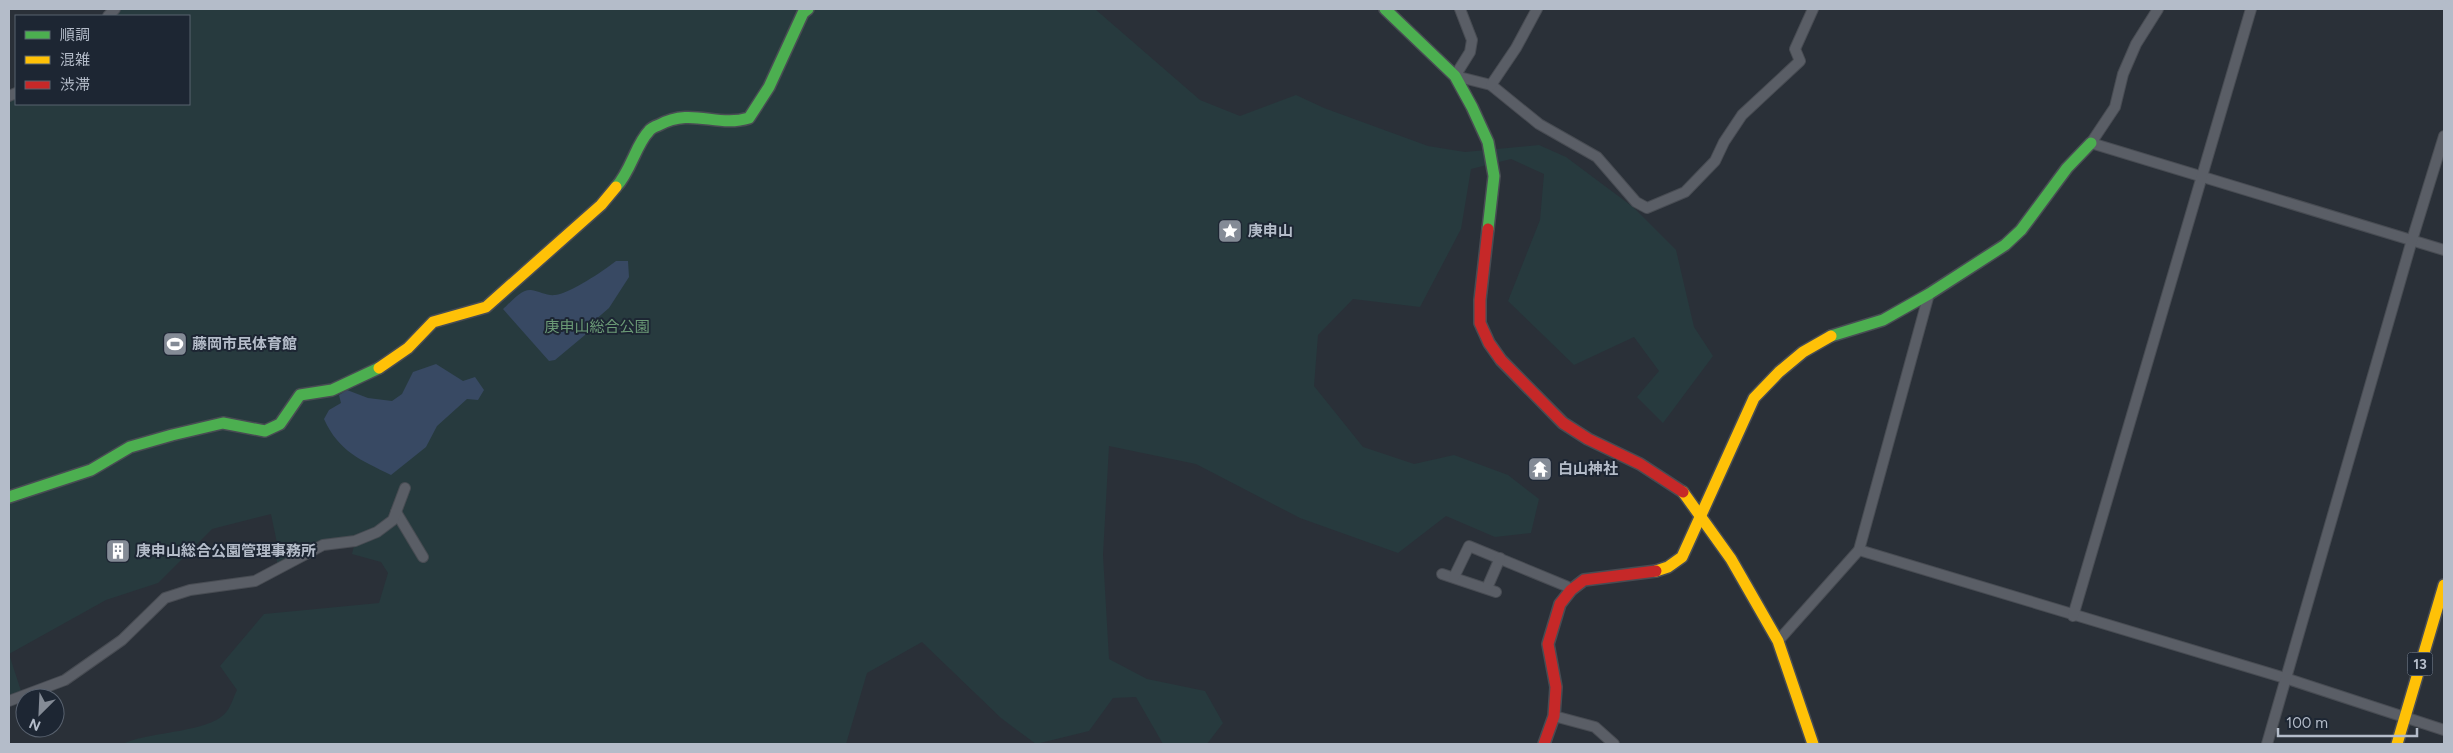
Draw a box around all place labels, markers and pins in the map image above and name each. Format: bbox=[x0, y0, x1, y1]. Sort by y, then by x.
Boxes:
place icon: 庚申山 bbox=[1217, 218, 1243, 244]
place label: 庚申山 bbox=[1248, 222, 1293, 240]
sports icon: 藤岡市民体育館 bbox=[162, 331, 188, 357]
place label: 藤岡市民体育館 bbox=[192, 335, 297, 353]
temple icon: 白山神社 bbox=[1527, 456, 1553, 482]
place label: 白山神社 bbox=[1558, 460, 1618, 478]
building icon: 庚申山総合公園管理事務所 bbox=[105, 538, 131, 564]
place label: 庚申山総合公園管理事務所 bbox=[136, 542, 316, 560]

